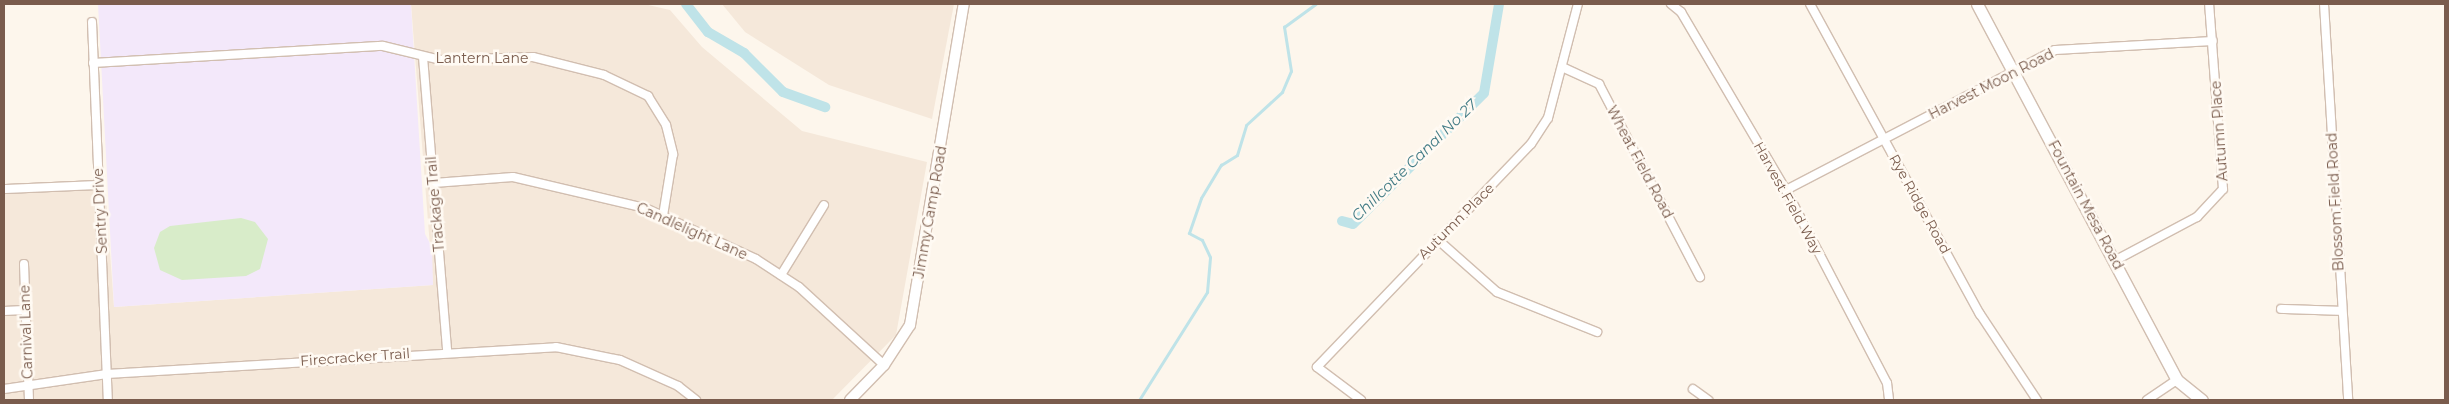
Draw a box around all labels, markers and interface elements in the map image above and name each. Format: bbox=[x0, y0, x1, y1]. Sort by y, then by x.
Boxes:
street label: Harvest Moon Road bbox=[1926, 45, 2056, 123]
street label: Lantern Lane bbox=[436, 50, 528, 66]
street label: Autumn Place bbox=[2207, 80, 2231, 182]
water label: Chillcotte Canal No 27 bbox=[1348, 95, 1480, 225]
street label: Wheat Field Road bbox=[1603, 103, 1677, 221]
street label: Blossom Field Road bbox=[2323, 132, 2347, 272]
street label: Fountain Mesa Road bbox=[2045, 137, 2127, 273]
street label: Harvest Field Way bbox=[1750, 139, 1826, 257]
street label: Jimmy Camp Road bbox=[910, 144, 950, 280]
street label: Rye Ridge Road bbox=[1886, 151, 1954, 257]
street label: Trackage Trail bbox=[422, 156, 448, 252]
street label: Sentry Drive bbox=[89, 168, 111, 254]
street label: Autumn Place bbox=[1414, 179, 1498, 263]
street label: Candlelight Lane bbox=[634, 199, 750, 263]
street label: Carnival Lane bbox=[16, 285, 36, 379]
street label: Firecracker Trail bbox=[300, 345, 410, 369]

